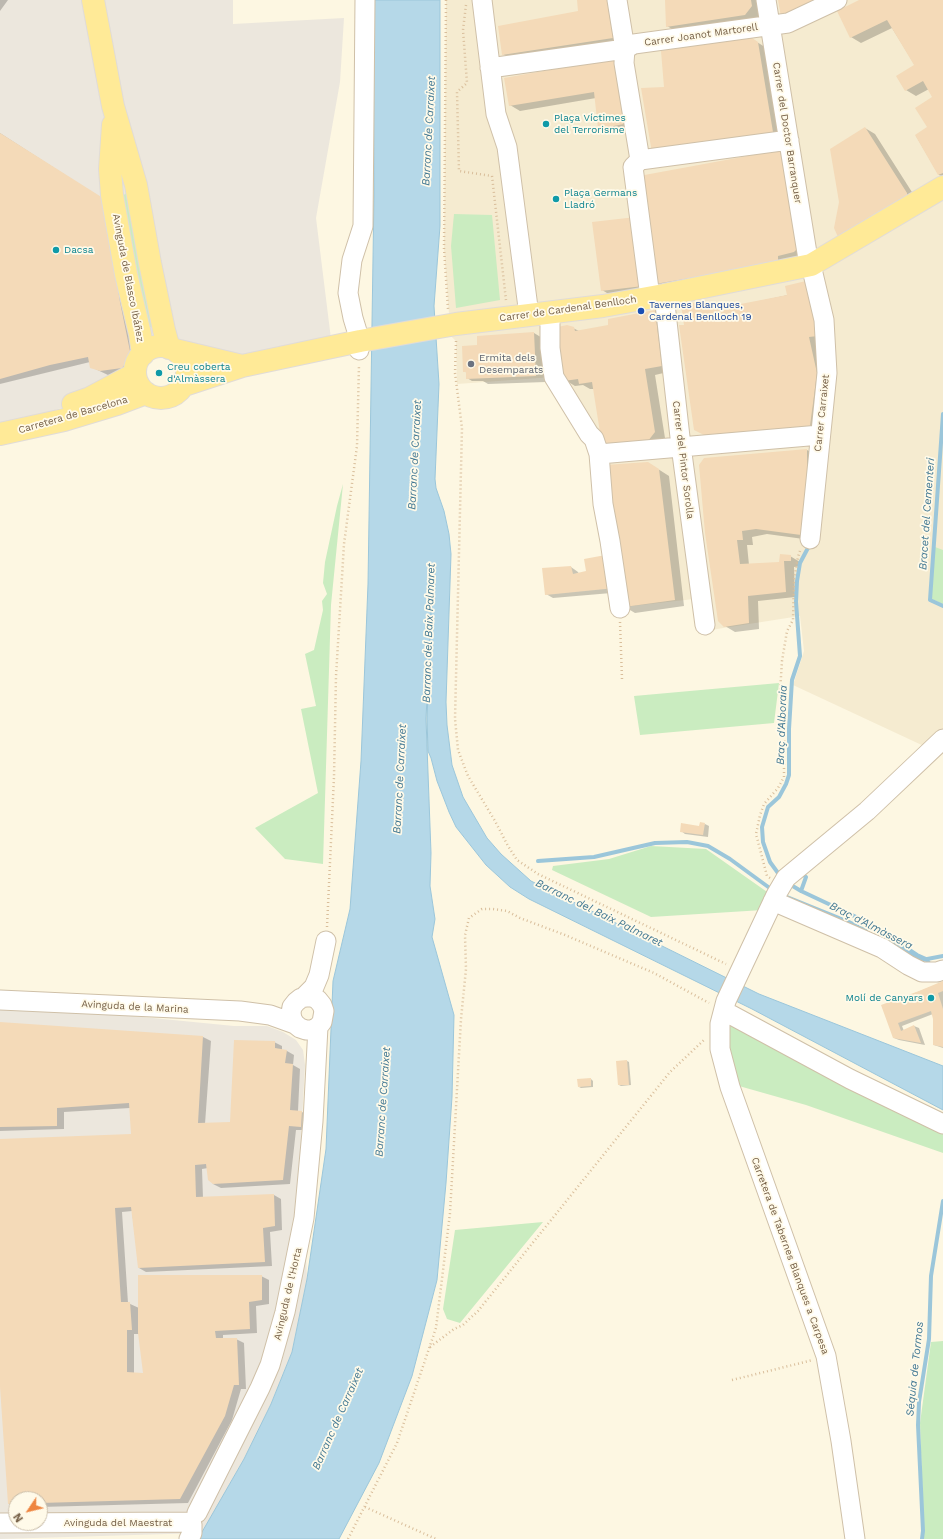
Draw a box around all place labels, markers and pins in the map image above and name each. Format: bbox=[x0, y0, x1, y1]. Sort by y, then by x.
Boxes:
place label: Plaça Víctimes del Terrorisme bbox=[554, 112, 626, 136]
marker: Plaça Víctimes del Terrorisme bbox=[541, 119, 551, 129]
place label: Plaça Germans Lladró bbox=[564, 187, 637, 210]
marker: Plaça Germans Lladró bbox=[551, 194, 561, 204]
place label: Dacsa bbox=[64, 244, 93, 256]
marker: Dacsa bbox=[51, 245, 61, 255]
place label: Tavernes Blanques, Cardenal Benlloch 19 bbox=[649, 299, 752, 322]
marker: Tavernes Blanques, Cardenal Benlloch 19 bbox=[636, 306, 646, 316]
place label: Ermita dels Desemparats bbox=[479, 352, 543, 376]
marker: Ermita dels Desemparats bbox=[466, 359, 476, 369]
place label: Creu coberta d'Almàssera bbox=[167, 361, 230, 384]
marker: Creu coberta d'Almàssera bbox=[154, 368, 164, 378]
place label: Molí de Canyars bbox=[846, 992, 923, 1004]
marker: Molí de Canyars bbox=[926, 993, 936, 1003]

